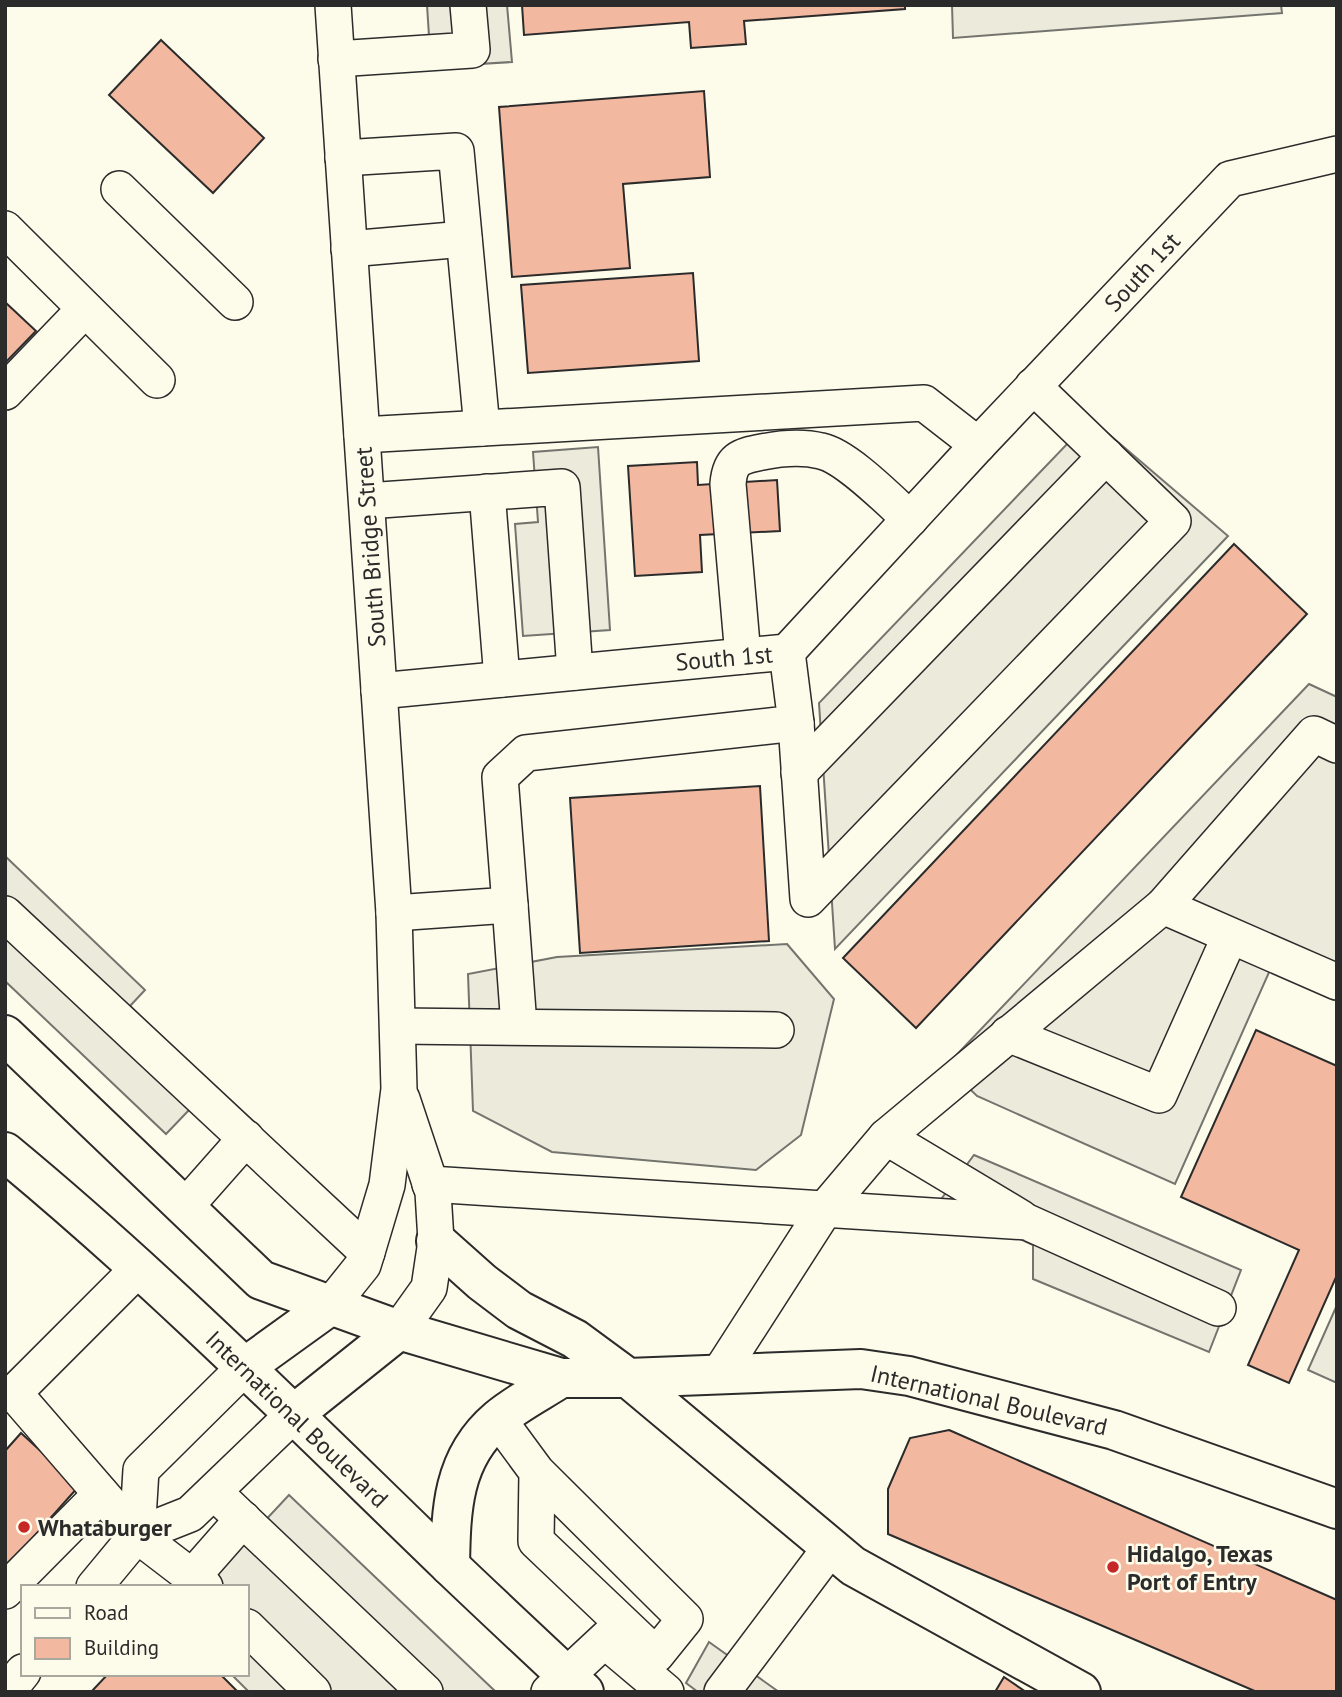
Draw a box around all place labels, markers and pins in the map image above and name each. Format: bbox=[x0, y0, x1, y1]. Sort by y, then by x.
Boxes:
place label: Whataburger bbox=[38, 1512, 172, 1543]
marker: Whataburger bbox=[16, 1519, 32, 1535]
place label: Hidalgo, Texas Port of Entry bbox=[1127, 1538, 1273, 1597]
marker: Hidalgo, Texas Port of Entry bbox=[1105, 1559, 1121, 1575]

